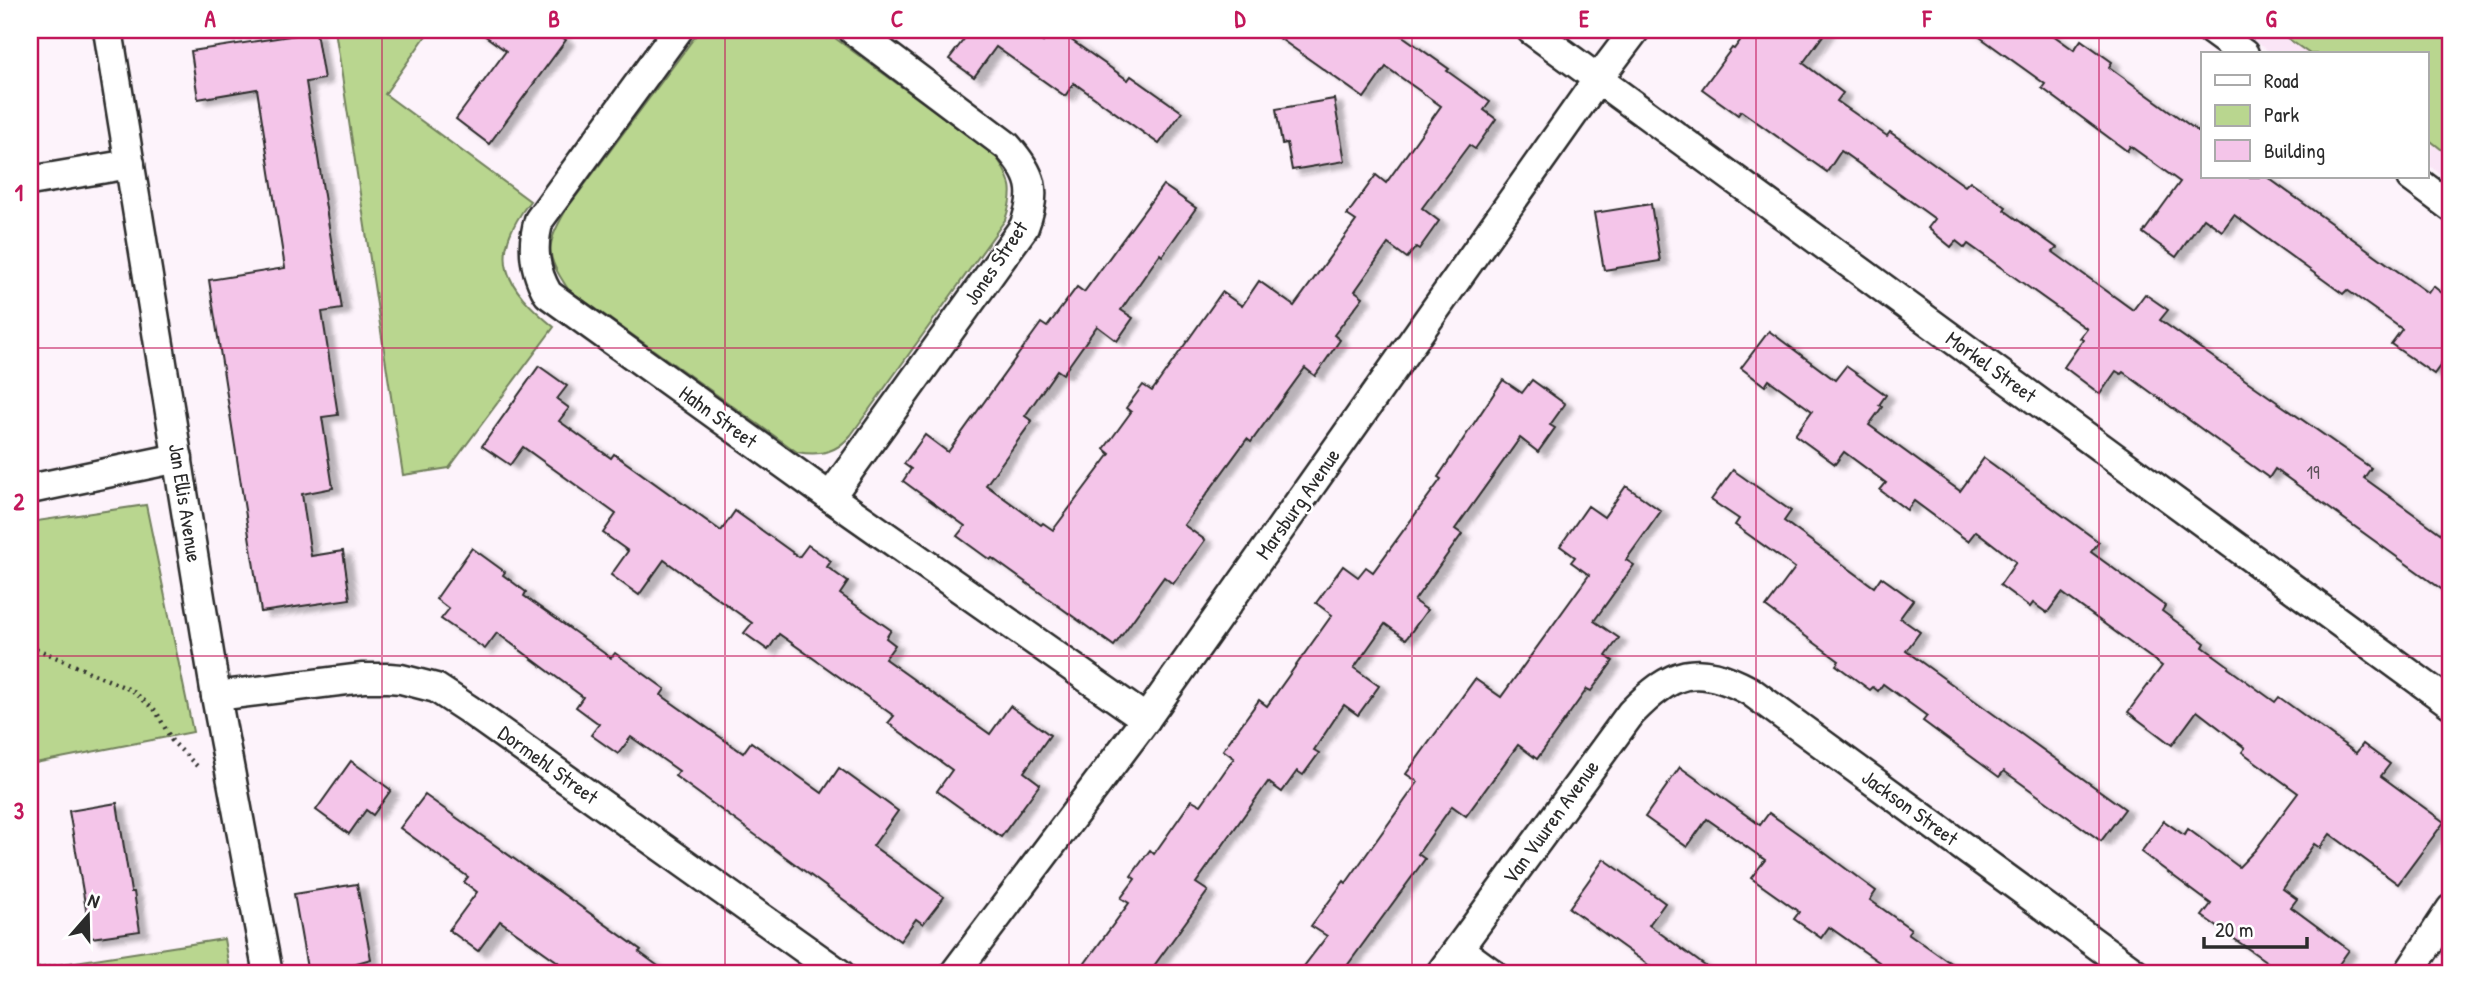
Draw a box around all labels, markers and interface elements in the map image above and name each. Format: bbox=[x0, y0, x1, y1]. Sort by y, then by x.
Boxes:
text: A bbox=[204, 3, 216, 34]
text: B bbox=[548, 3, 560, 34]
text: C bbox=[891, 3, 903, 34]
text: D bbox=[1235, 3, 1247, 34]
text: E bbox=[1579, 3, 1590, 34]
text: F bbox=[1922, 3, 1933, 34]
text: G bbox=[2265, 3, 2277, 34]
legend bbox=[2201, 52, 2428, 178]
text: Road bbox=[2264, 66, 2298, 95]
text: Park bbox=[2264, 100, 2299, 129]
text: Building bbox=[2264, 136, 2325, 165]
text: 1 bbox=[15, 177, 23, 208]
street label: Jones Street bbox=[957, 214, 1035, 311]
street label: Morkel Street bbox=[1940, 324, 2043, 410]
street label: Hahn Street bbox=[673, 378, 764, 455]
street label: Jan Ellis Avenue bbox=[162, 442, 209, 564]
street label: Marsburg Avenue bbox=[1249, 442, 1347, 565]
house number: 19 bbox=[2306, 460, 2320, 485]
text: 2 bbox=[14, 486, 25, 517]
street label: Dormehl Street bbox=[492, 718, 605, 811]
street label: Van Vuuren Avenue bbox=[1496, 754, 1606, 890]
street label: Jackson Street bbox=[1856, 763, 1965, 853]
text: 3 bbox=[14, 795, 24, 826]
north arrow bbox=[52, 881, 122, 951]
text: N bbox=[85, 886, 103, 914]
scale bar bbox=[2204, 906, 2308, 950]
text: 20 m bbox=[2215, 915, 2253, 944]

